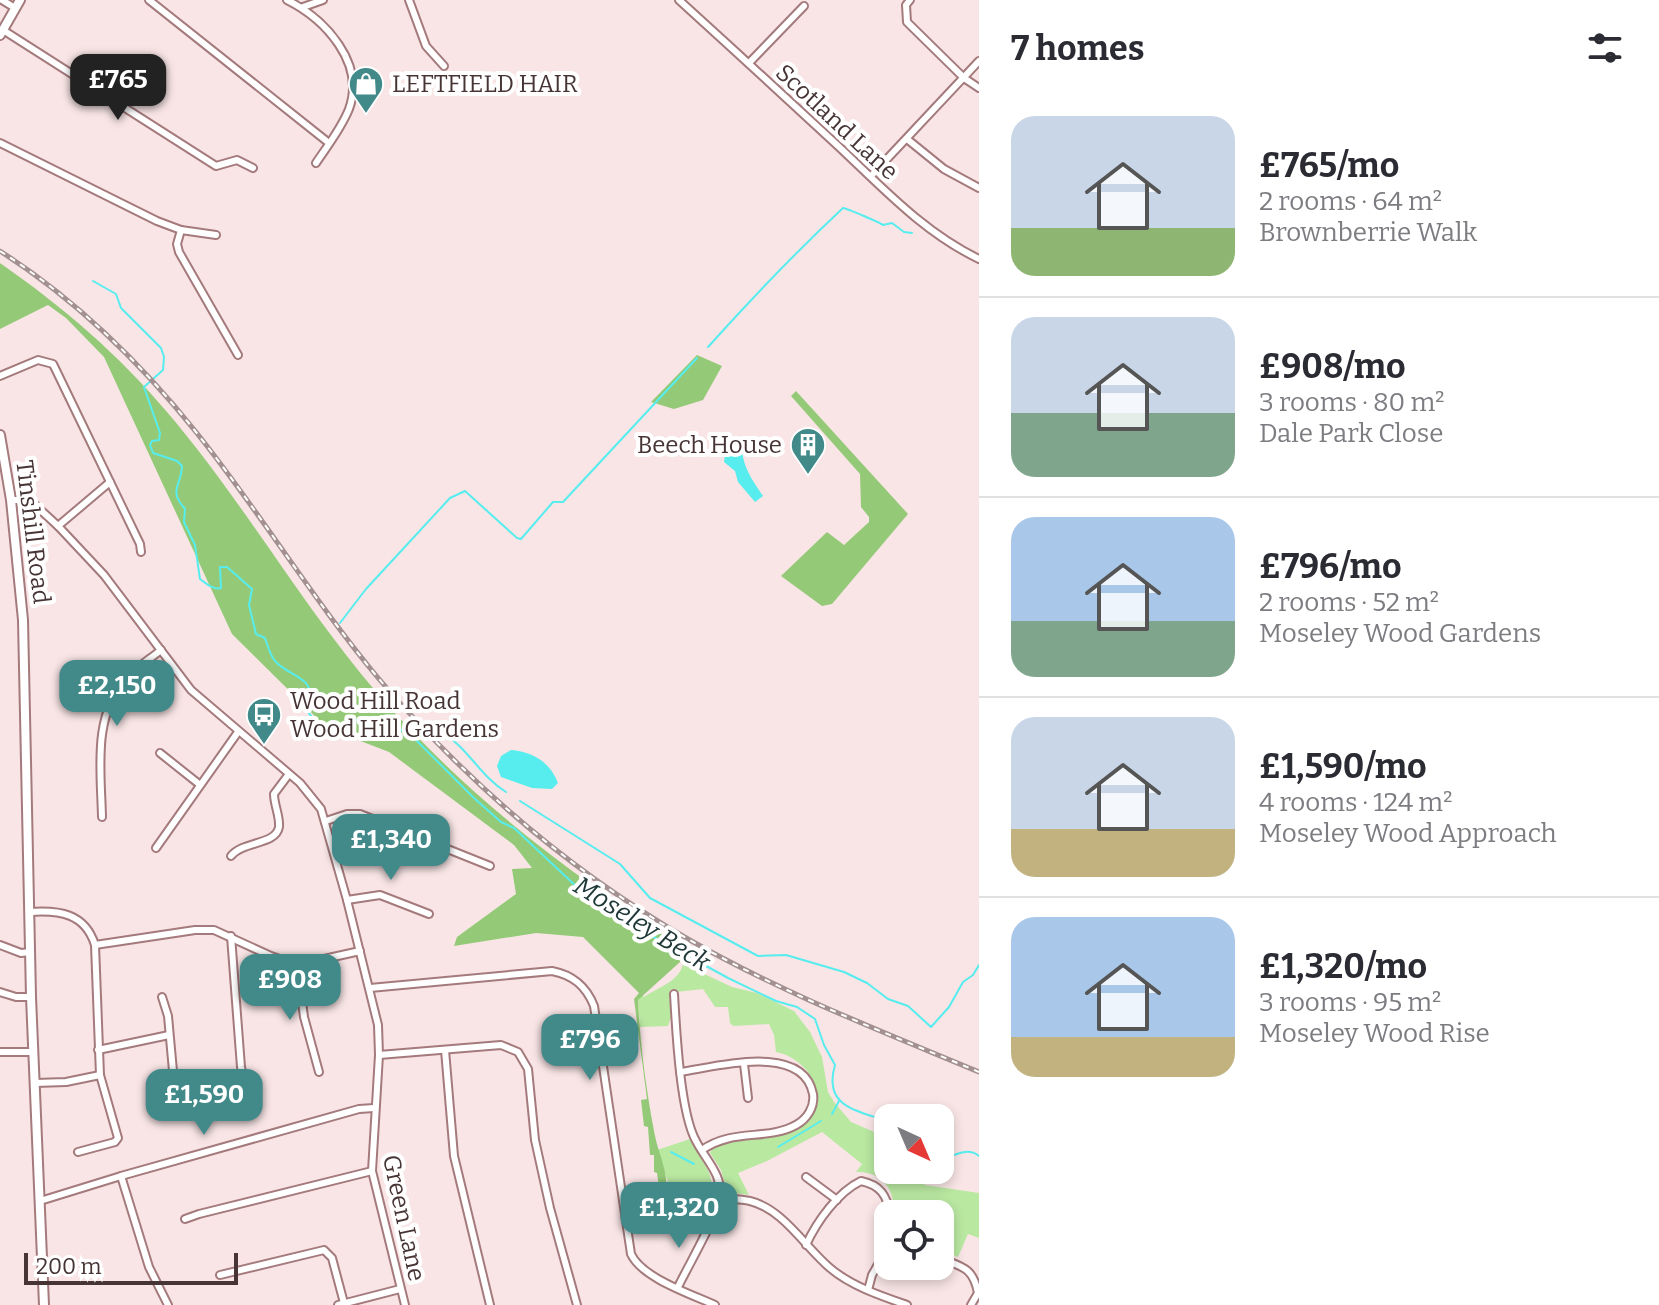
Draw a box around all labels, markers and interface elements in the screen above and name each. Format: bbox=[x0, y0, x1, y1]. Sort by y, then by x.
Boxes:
icon: filters bbox=[1583, 26, 1627, 70]
text: 7 homes bbox=[1011, 28, 1144, 69]
pin: £765 bbox=[71, 54, 165, 122]
street label: Scotland Lane bbox=[770, 58, 904, 186]
text: £765 bbox=[88, 64, 148, 95]
shop icon: LEFTFIELD HAIR bbox=[347, 65, 385, 115]
place label: LEFTFIELD HAIR bbox=[392, 70, 578, 98]
text: £765/mo bbox=[1259, 145, 1399, 186]
icon: home bbox=[1075, 148, 1171, 244]
text: 2 rooms · 64 m² bbox=[1259, 186, 1442, 217]
text: Brownberrie Walk bbox=[1259, 217, 1477, 248]
text: £908/mo bbox=[1259, 346, 1406, 387]
icon: home bbox=[1075, 349, 1171, 445]
text: 3 rooms · 80 m² bbox=[1259, 387, 1444, 418]
text: Dale Park Close bbox=[1259, 418, 1443, 449]
building icon: Beech House bbox=[789, 426, 827, 476]
place label: Beech House bbox=[637, 431, 782, 459]
street label: Tinshill Road bbox=[10, 459, 56, 605]
text: £796/mo bbox=[1259, 546, 1402, 587]
icon: home bbox=[1075, 549, 1171, 645]
text: 2 rooms · 52 m² bbox=[1259, 587, 1439, 618]
text: Moseley Wood Gardens bbox=[1259, 618, 1541, 649]
pin: £2,150 bbox=[52, 660, 182, 728]
text: £2,150 bbox=[77, 670, 157, 701]
place label: Wood Hill Road Wood Hill Gardens bbox=[290, 687, 499, 743]
bus stop icon: Wood Hill Road Wood Hill Gardens bbox=[245, 696, 283, 746]
text: £1,590/mo bbox=[1259, 746, 1427, 787]
icon: home bbox=[1075, 749, 1171, 845]
text: 4 rooms · 124 m² bbox=[1259, 787, 1452, 818]
pin: £1,340 bbox=[326, 814, 456, 882]
text: Moseley Wood Approach bbox=[1259, 818, 1557, 849]
text: £1,340 bbox=[350, 824, 432, 855]
water label: Moseley Beck bbox=[568, 870, 717, 979]
text: £1,320/mo bbox=[1259, 946, 1427, 987]
icon: home bbox=[1075, 949, 1171, 1045]
pin: £908 bbox=[243, 954, 337, 1022]
text: £908 bbox=[258, 964, 322, 995]
text: 3 rooms · 95 m² bbox=[1259, 987, 1441, 1018]
pin: £796 bbox=[543, 1014, 637, 1082]
text: Moseley Wood Rise bbox=[1259, 1018, 1490, 1049]
text: £796 bbox=[559, 1024, 621, 1055]
pin: £1,590 bbox=[139, 1069, 269, 1137]
text: £1,590 bbox=[164, 1079, 244, 1110]
north arrow bbox=[874, 1104, 954, 1184]
map controls bbox=[874, 1104, 954, 1280]
street label: Green Lane bbox=[377, 1152, 431, 1284]
pin: £1,320 bbox=[614, 1182, 744, 1250]
text: £1,320 bbox=[639, 1192, 719, 1223]
button: locate bbox=[874, 1200, 954, 1280]
scale bar bbox=[24, 1249, 238, 1285]
text: 200 m bbox=[36, 1253, 102, 1280]

